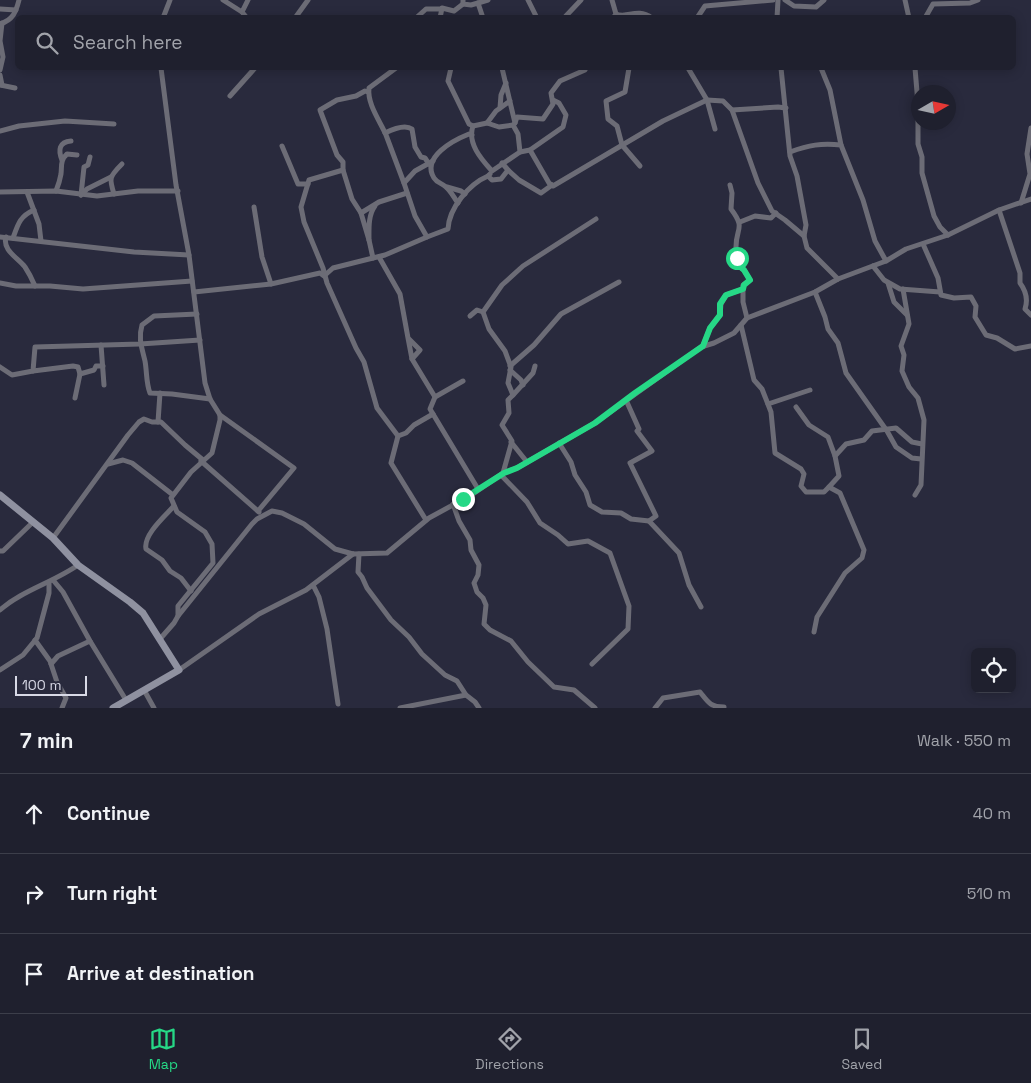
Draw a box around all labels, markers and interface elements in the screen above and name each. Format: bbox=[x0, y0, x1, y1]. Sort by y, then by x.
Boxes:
search box bbox=[15, 15, 1016, 70]
icon: search bbox=[33, 29, 61, 57]
text: Search here bbox=[73, 30, 183, 55]
north arrow bbox=[911, 85, 956, 130]
route start bbox=[726, 247, 749, 270]
route end bbox=[452, 488, 475, 511]
map controls bbox=[971, 648, 1016, 693]
button: locate bbox=[971, 648, 1016, 693]
scale bar bbox=[15, 673, 88, 696]
text: 100 m bbox=[22, 676, 61, 694]
text: 7 min bbox=[20, 727, 73, 754]
text: Walk · 550 m bbox=[917, 730, 1011, 751]
icon: ahead bbox=[20, 800, 48, 828]
text: Continue bbox=[67, 801, 150, 826]
text: 40 m bbox=[973, 803, 1011, 824]
icon: right bbox=[20, 880, 48, 908]
text: Turn right bbox=[67, 881, 157, 906]
text: 510 m bbox=[967, 883, 1011, 904]
icon: arrive bbox=[20, 960, 48, 988]
text: Arrive at destination bbox=[67, 961, 255, 986]
tab: Map bbox=[149, 1025, 178, 1073]
tab: Directions bbox=[475, 1025, 544, 1073]
tab: Saved bbox=[841, 1025, 882, 1073]

